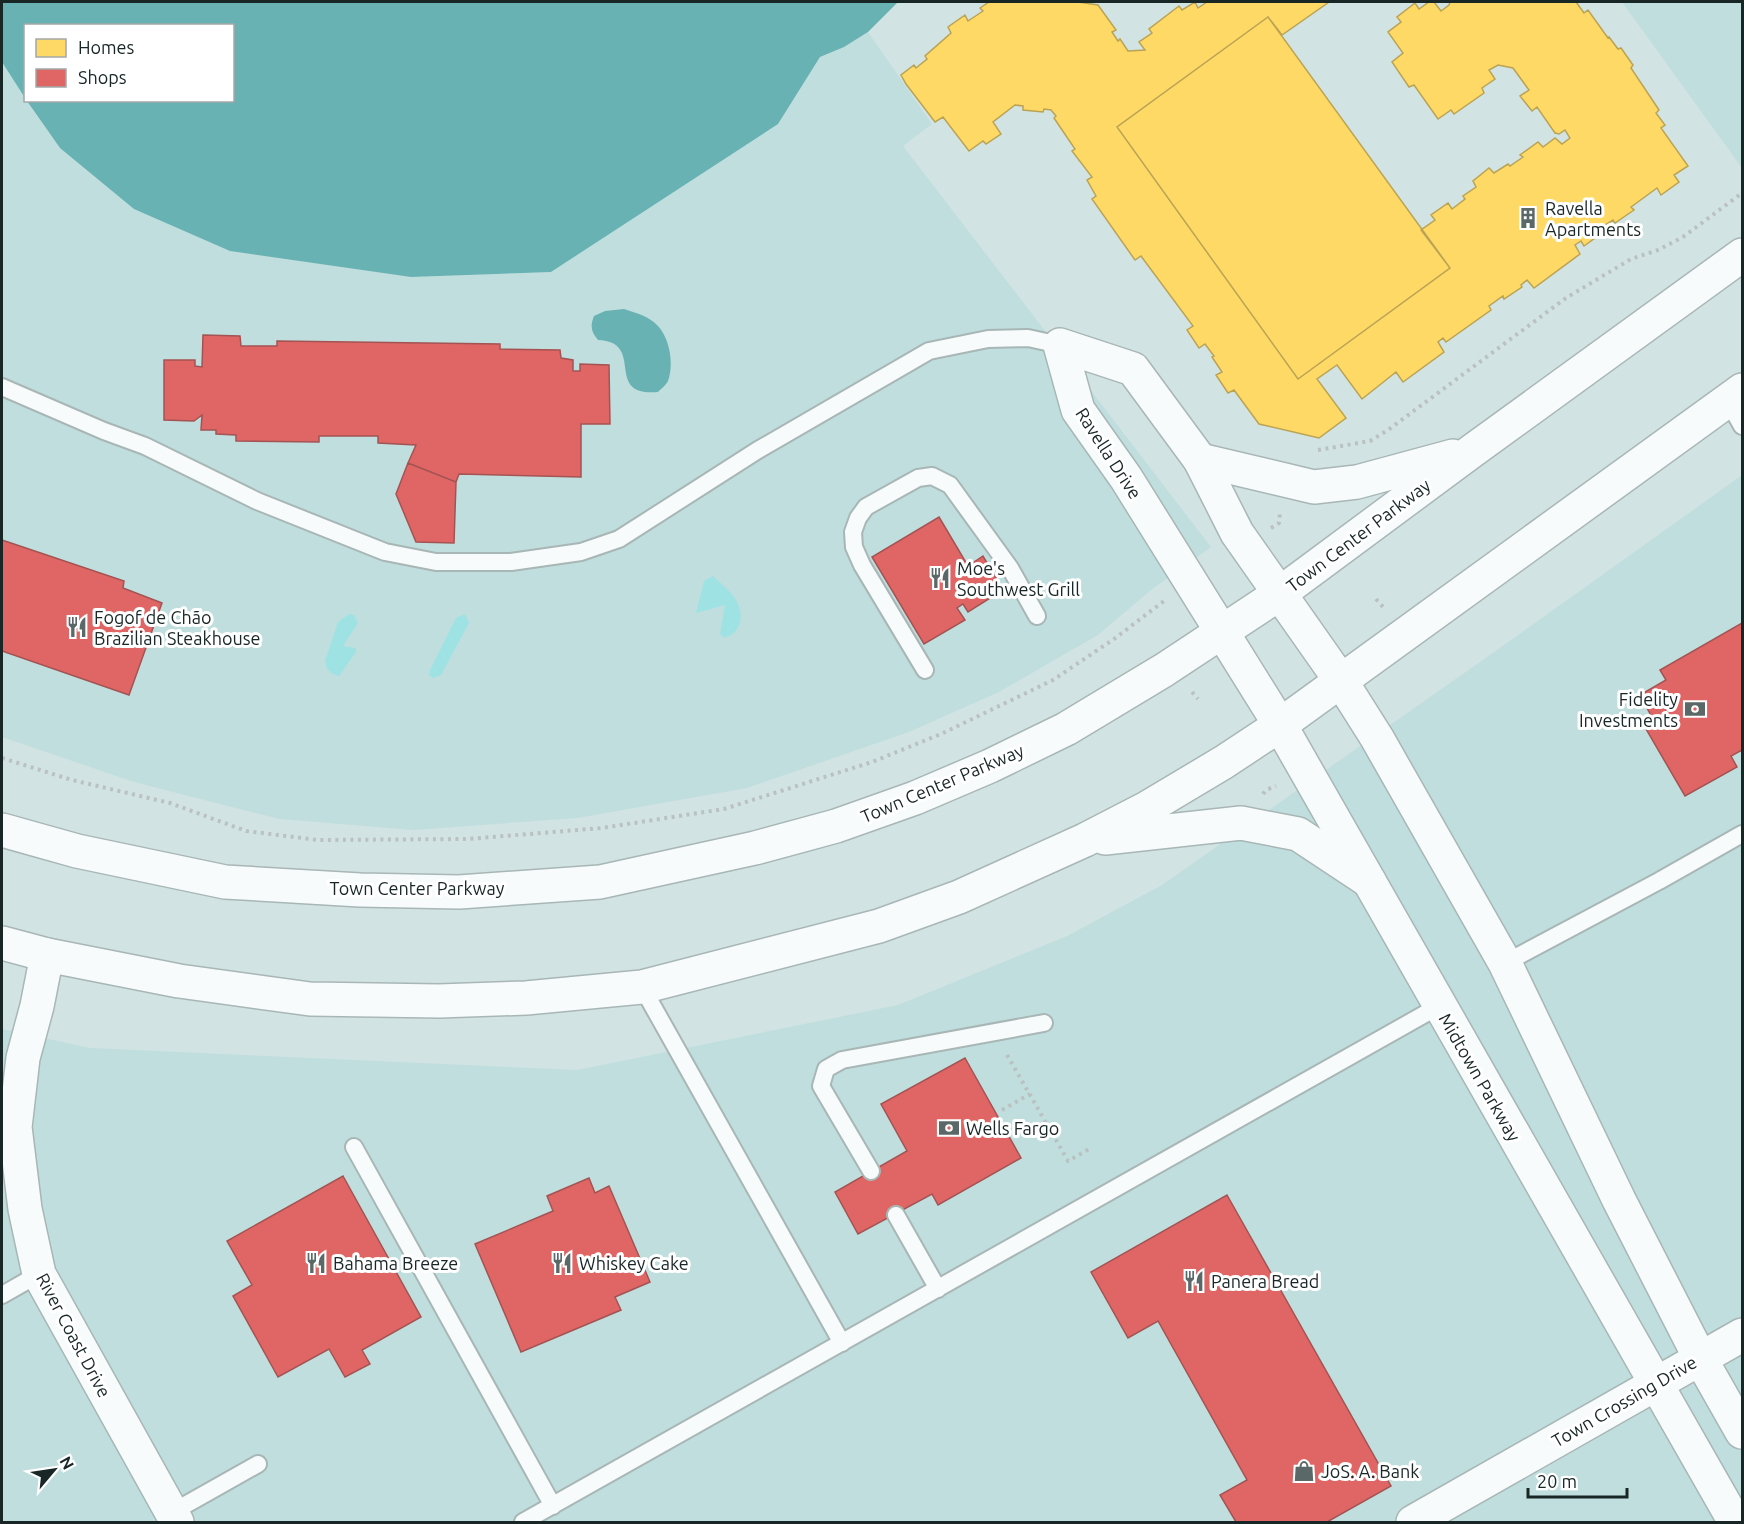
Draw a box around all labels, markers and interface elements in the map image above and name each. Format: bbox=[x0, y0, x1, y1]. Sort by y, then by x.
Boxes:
legend bbox=[24, 24, 234, 102]
text: Homes bbox=[78, 37, 135, 57]
text: Shops bbox=[78, 67, 127, 87]
place label: Ravella Apartments bbox=[1545, 198, 1641, 239]
building icon: Ravella Apartments bbox=[1516, 206, 1540, 230]
street label: Ravella Drive bbox=[1072, 404, 1146, 502]
street label: Town Center Parkway bbox=[1282, 474, 1434, 596]
place label: Moe's Southwest Grill bbox=[957, 558, 1080, 599]
restaurant icon: Moe's Southwest Grill bbox=[928, 566, 952, 590]
place label: Fogof de Chão Brazilian Steakhouse bbox=[94, 607, 260, 648]
restaurant icon: Fogof de Chão Brazilian Steakhouse bbox=[65, 615, 89, 639]
place label: Fidelity Investments bbox=[1579, 689, 1678, 730]
bank icon: Fidelity Investments bbox=[1683, 697, 1707, 721]
street label: Town Center Parkway bbox=[858, 740, 1027, 826]
street label: Town Center Parkway bbox=[330, 878, 505, 898]
street label: Midtown Parkway bbox=[1435, 1010, 1525, 1145]
bank icon: Wells Fargo bbox=[937, 1116, 961, 1140]
place label: Wells Fargo bbox=[966, 1118, 1059, 1138]
restaurant icon: Bahama Breeze bbox=[304, 1251, 328, 1275]
restaurant icon: Whiskey Cake bbox=[550, 1251, 574, 1275]
place label: Bahama Breeze bbox=[333, 1253, 458, 1273]
place label: Whiskey Cake bbox=[579, 1253, 689, 1273]
restaurant icon: Panera Bread bbox=[1182, 1269, 1206, 1293]
street label: River Coast Drive bbox=[33, 1270, 115, 1400]
place label: Panera Bread bbox=[1211, 1271, 1319, 1291]
street label: Town Crossing Drive bbox=[1548, 1351, 1700, 1451]
north arrow bbox=[24, 1440, 84, 1500]
text: N bbox=[56, 1453, 78, 1472]
shop icon: JoS. A. Bank bbox=[1292, 1459, 1316, 1483]
place label: JoS. A. Bank bbox=[1321, 1461, 1419, 1481]
scale bar bbox=[1528, 1461, 1627, 1499]
text: 20 m bbox=[1537, 1471, 1577, 1491]

